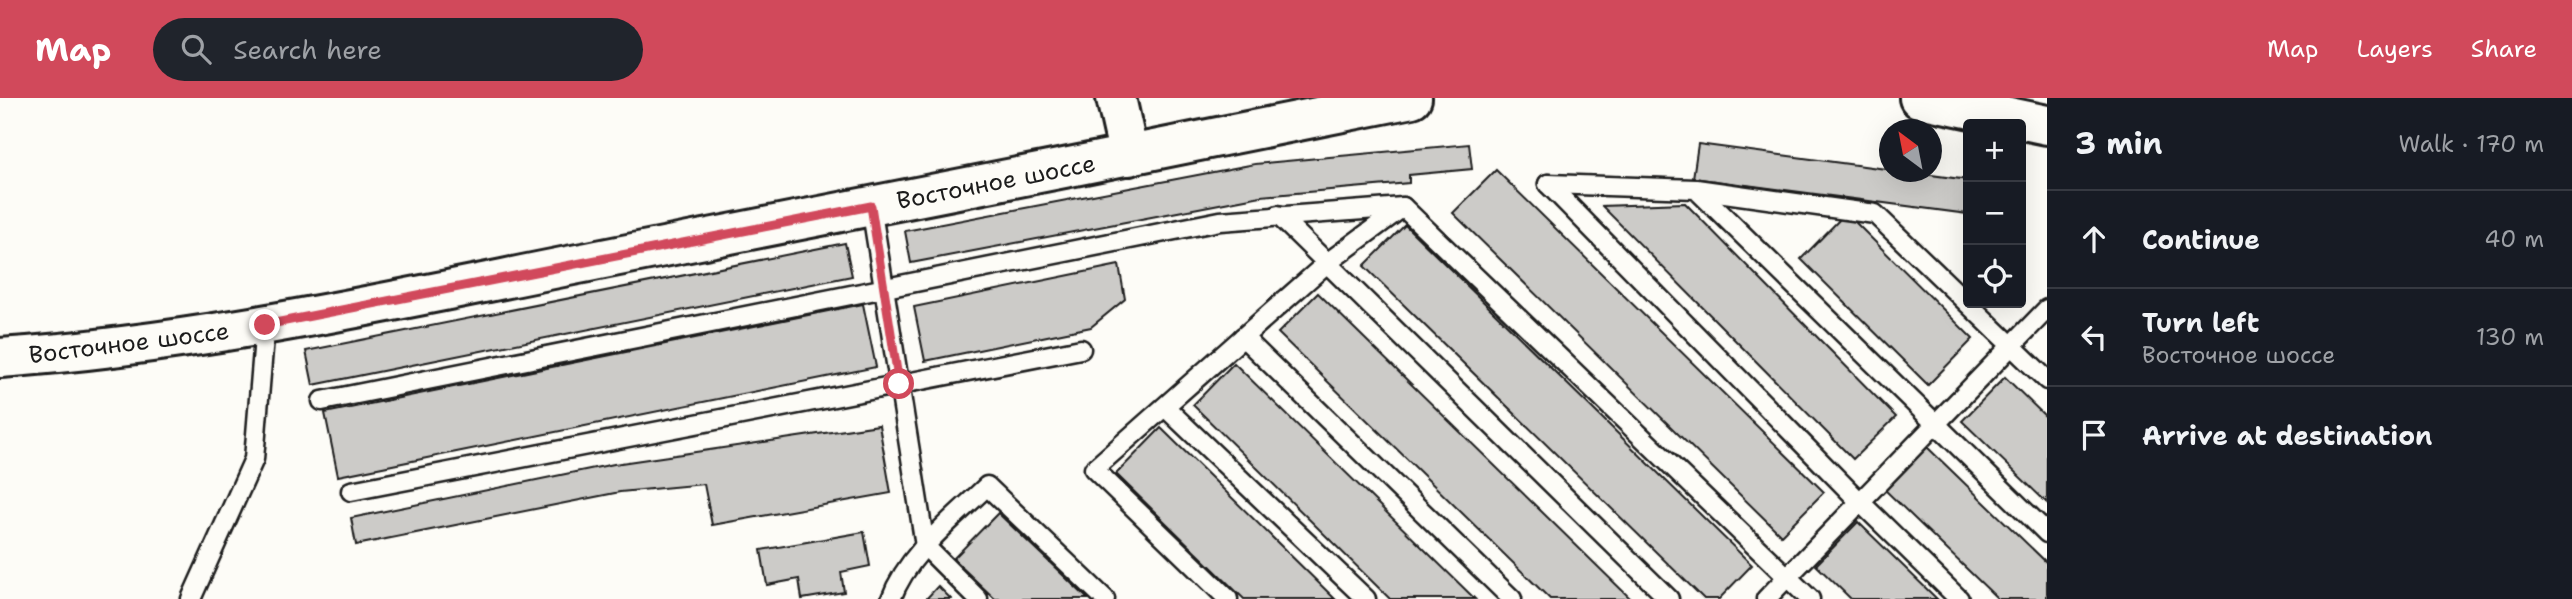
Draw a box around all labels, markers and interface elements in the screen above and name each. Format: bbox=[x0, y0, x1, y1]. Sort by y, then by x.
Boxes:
search box bbox=[153, 18, 643, 81]
text: Map bbox=[35, 27, 111, 72]
icon: search bbox=[177, 30, 215, 68]
text: Search here bbox=[233, 32, 382, 67]
text: Map bbox=[2267, 33, 2318, 65]
text: Layers bbox=[2356, 33, 2433, 65]
text: Share bbox=[2471, 33, 2537, 65]
north arrow bbox=[1879, 119, 1942, 182]
map controls bbox=[1963, 119, 2026, 308]
button: + bbox=[1963, 119, 2026, 182]
text: 3 min bbox=[2075, 123, 2162, 164]
text: Walk · 170 m bbox=[2399, 129, 2544, 159]
street label: Восточное шоссе bbox=[894, 147, 1098, 217]
button: − bbox=[1963, 182, 2026, 245]
icon: ahead bbox=[2075, 220, 2113, 258]
text: Continue bbox=[2142, 222, 2260, 257]
text: 40 m bbox=[2484, 224, 2544, 254]
button: locate bbox=[1963, 245, 2026, 308]
text: Turn left bbox=[2142, 305, 2259, 340]
route end bbox=[249, 309, 280, 340]
street label: Восточное шоссе bbox=[27, 315, 231, 371]
icon: left bbox=[2075, 318, 2113, 356]
text: 130 m bbox=[2476, 322, 2544, 352]
text: Восточное шоссе bbox=[2142, 340, 2335, 370]
route start bbox=[883, 368, 914, 399]
icon: arrive bbox=[2075, 416, 2113, 454]
text: Arrive at destination bbox=[2142, 418, 2432, 453]

